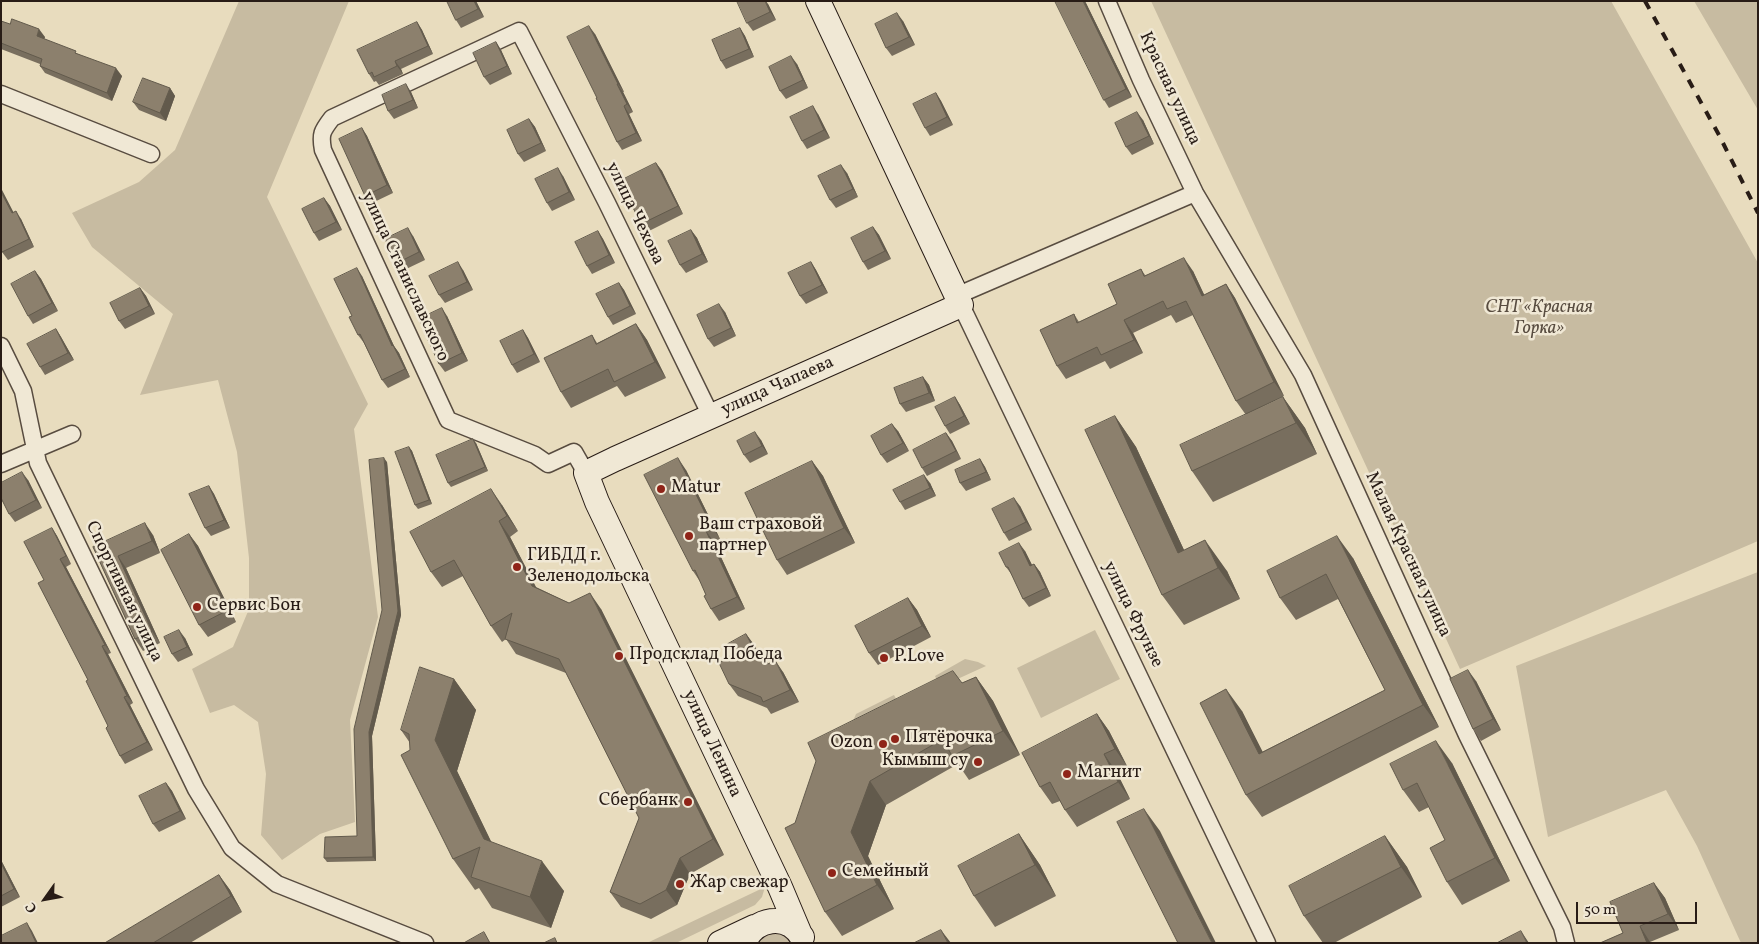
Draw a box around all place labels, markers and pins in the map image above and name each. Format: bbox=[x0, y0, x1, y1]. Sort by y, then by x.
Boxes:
place label: Matur bbox=[671, 478, 720, 500]
marker: Matur bbox=[655, 483, 667, 495]
place label: Ваш страховой партнер bbox=[699, 515, 822, 558]
marker: Ваш страховой партнер bbox=[683, 530, 695, 542]
place label: ГИБДД г. Зеленодольска bbox=[527, 546, 650, 588]
marker: ГИБДД г. Зеленодольска bbox=[511, 561, 523, 573]
place label: Сервис Бон bbox=[207, 596, 301, 618]
marker: Сервис Бон bbox=[191, 601, 203, 613]
place label: Продсклад Победа bbox=[629, 645, 783, 667]
place label: P.Love bbox=[894, 647, 944, 669]
marker: Продсклад Победа bbox=[613, 650, 625, 662]
marker: P.Love bbox=[878, 652, 890, 664]
place label: Пятёрочка bbox=[905, 728, 993, 750]
place label: Ozon bbox=[831, 733, 873, 755]
marker: Пятёрочка bbox=[889, 733, 901, 745]
marker: Ozon bbox=[877, 738, 889, 750]
place label: Кымыш су bbox=[882, 751, 968, 773]
marker: Кымыш су bbox=[972, 756, 984, 768]
place label: Магнит bbox=[1077, 763, 1141, 785]
marker: Магнит bbox=[1061, 768, 1073, 780]
place label: Сбербанк bbox=[599, 791, 678, 813]
marker: Сбербанк bbox=[682, 796, 694, 808]
place label: Семейный bbox=[842, 862, 929, 884]
marker: Семейный bbox=[826, 867, 838, 879]
place label: Жар свежар bbox=[690, 873, 789, 895]
marker: Жар свежар bbox=[674, 878, 686, 890]

